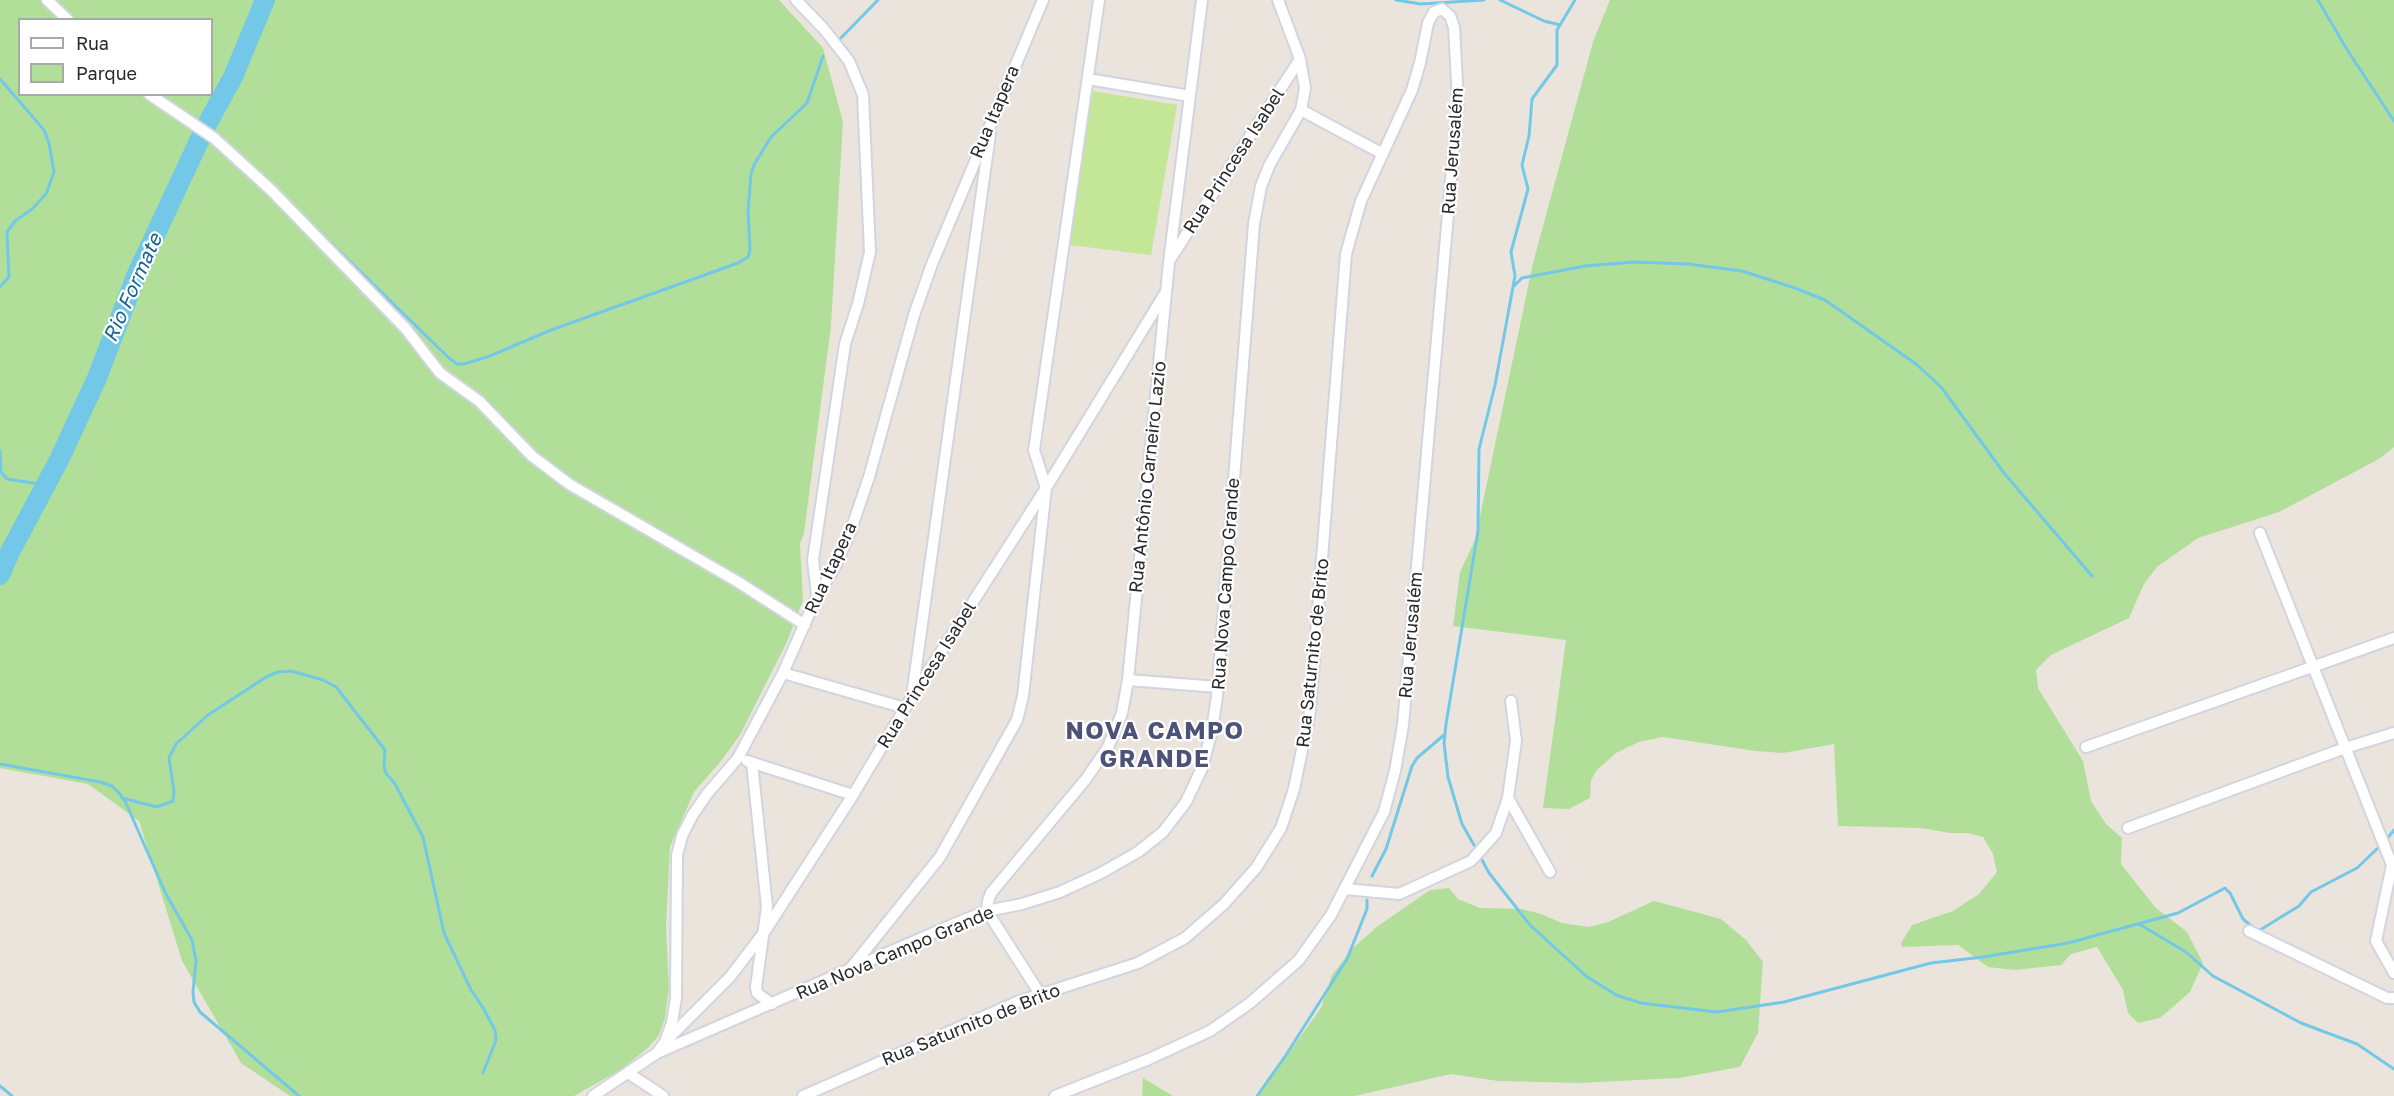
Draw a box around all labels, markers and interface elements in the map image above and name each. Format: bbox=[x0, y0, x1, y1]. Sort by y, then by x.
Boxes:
legend bbox=[18, 18, 213, 96]
text: Rua bbox=[76, 32, 109, 54]
text: Parque bbox=[76, 62, 137, 84]
street label: Rua Itapera bbox=[966, 62, 1024, 162]
street label: Rua Princesa Isabel bbox=[1179, 84, 1289, 238]
street label: Rua Jerusalém bbox=[1438, 87, 1468, 215]
water label: Rio Formate bbox=[98, 230, 168, 346]
street label: Rua Antônio Carneiro Lazio bbox=[1125, 360, 1171, 594]
street label: Rua Nova Campo Grande bbox=[1208, 477, 1244, 691]
street label: Rua Itapera bbox=[800, 519, 862, 617]
street label: Rua Saturnito de Brito bbox=[1292, 557, 1334, 749]
street label: Rua Jerusalém bbox=[1395, 571, 1427, 699]
street label: Rua Princesa Isabel bbox=[873, 598, 981, 752]
district label: NOVA CAMPO GRANDE bbox=[1065, 717, 1245, 773]
street label: Rua Nova Campo Grande bbox=[793, 901, 997, 1005]
street label: Rua Saturnito de Brito bbox=[879, 979, 1063, 1071]

